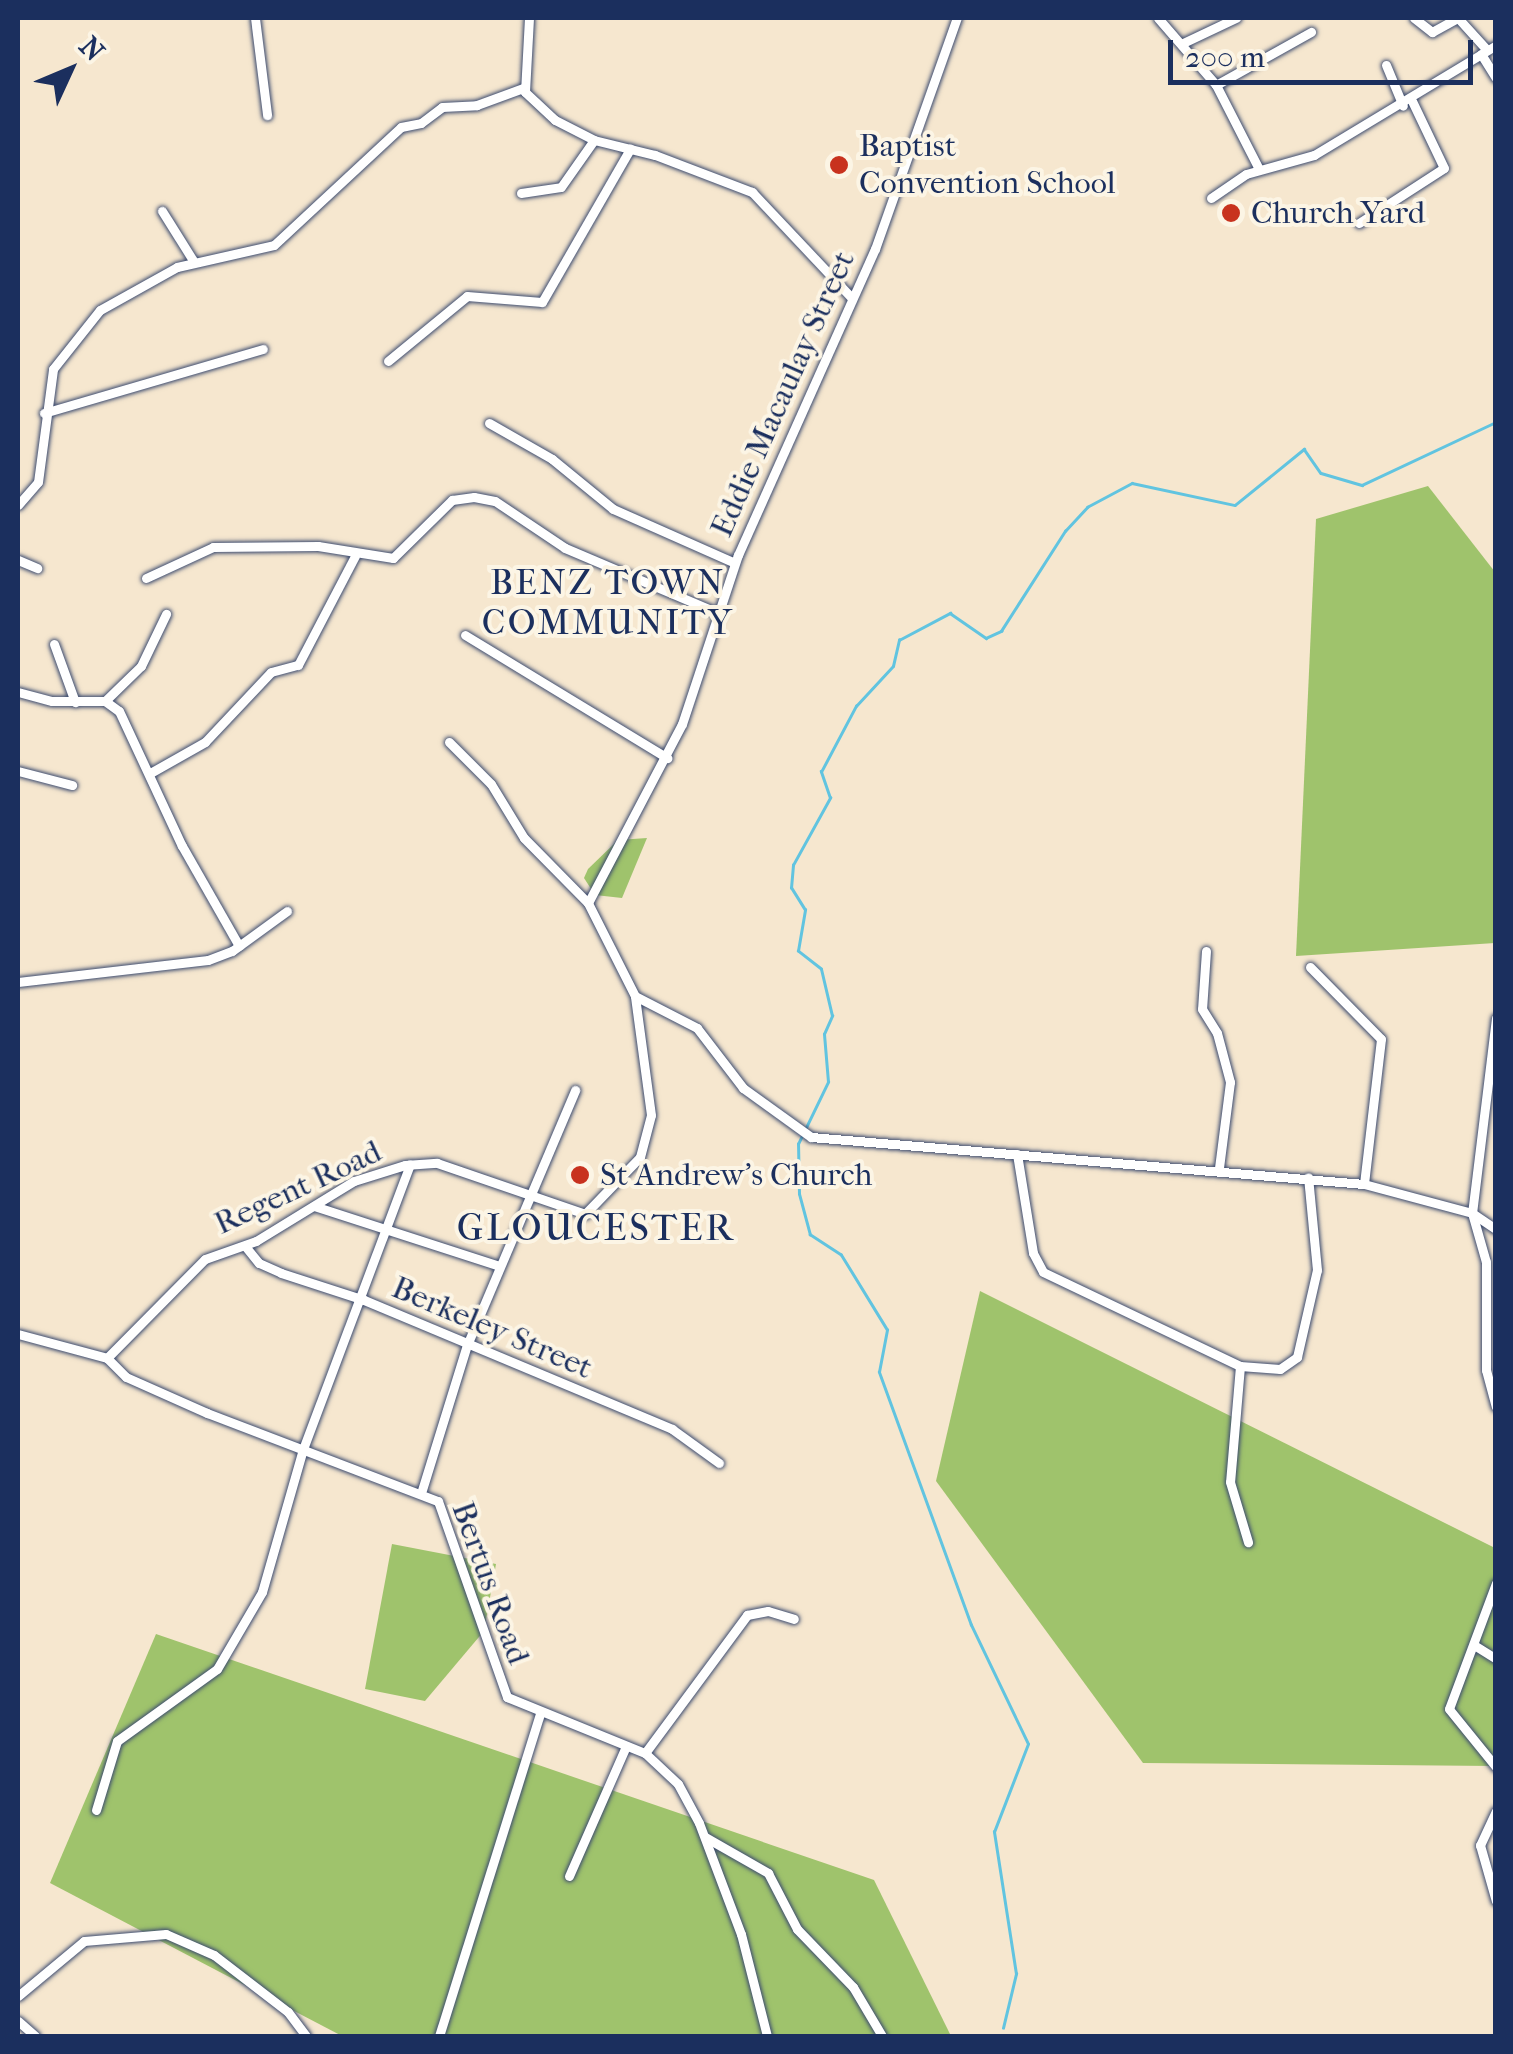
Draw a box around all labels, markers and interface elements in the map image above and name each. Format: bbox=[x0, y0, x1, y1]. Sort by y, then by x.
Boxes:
north arrow bbox=[20, 20, 120, 120]
scale bar bbox=[1173, 20, 1478, 82]
text: N bbox=[73, 30, 111, 68]
text: 200 m bbox=[1185, 40, 1265, 75]
place label: Baptist Convention School bbox=[859, 128, 1116, 203]
marker: Baptist Convention School bbox=[828, 154, 850, 176]
place label: Church Yard bbox=[1251, 194, 1425, 232]
marker: Church Yard bbox=[1220, 202, 1242, 224]
street label: Eddie Macaulay Street bbox=[703, 245, 863, 543]
district label: BENZ TOWN COMMUNITY bbox=[482, 562, 734, 644]
street label: Regent Road bbox=[209, 1133, 387, 1243]
place label: St Andrew's Church bbox=[600, 1156, 873, 1194]
marker: St Andrew's Church bbox=[569, 1164, 591, 1186]
district label: GLOUCESTER bbox=[457, 1205, 735, 1251]
street label: Berkeley Street bbox=[386, 1269, 598, 1387]
street label: Bertus Road bbox=[443, 1497, 537, 1669]

